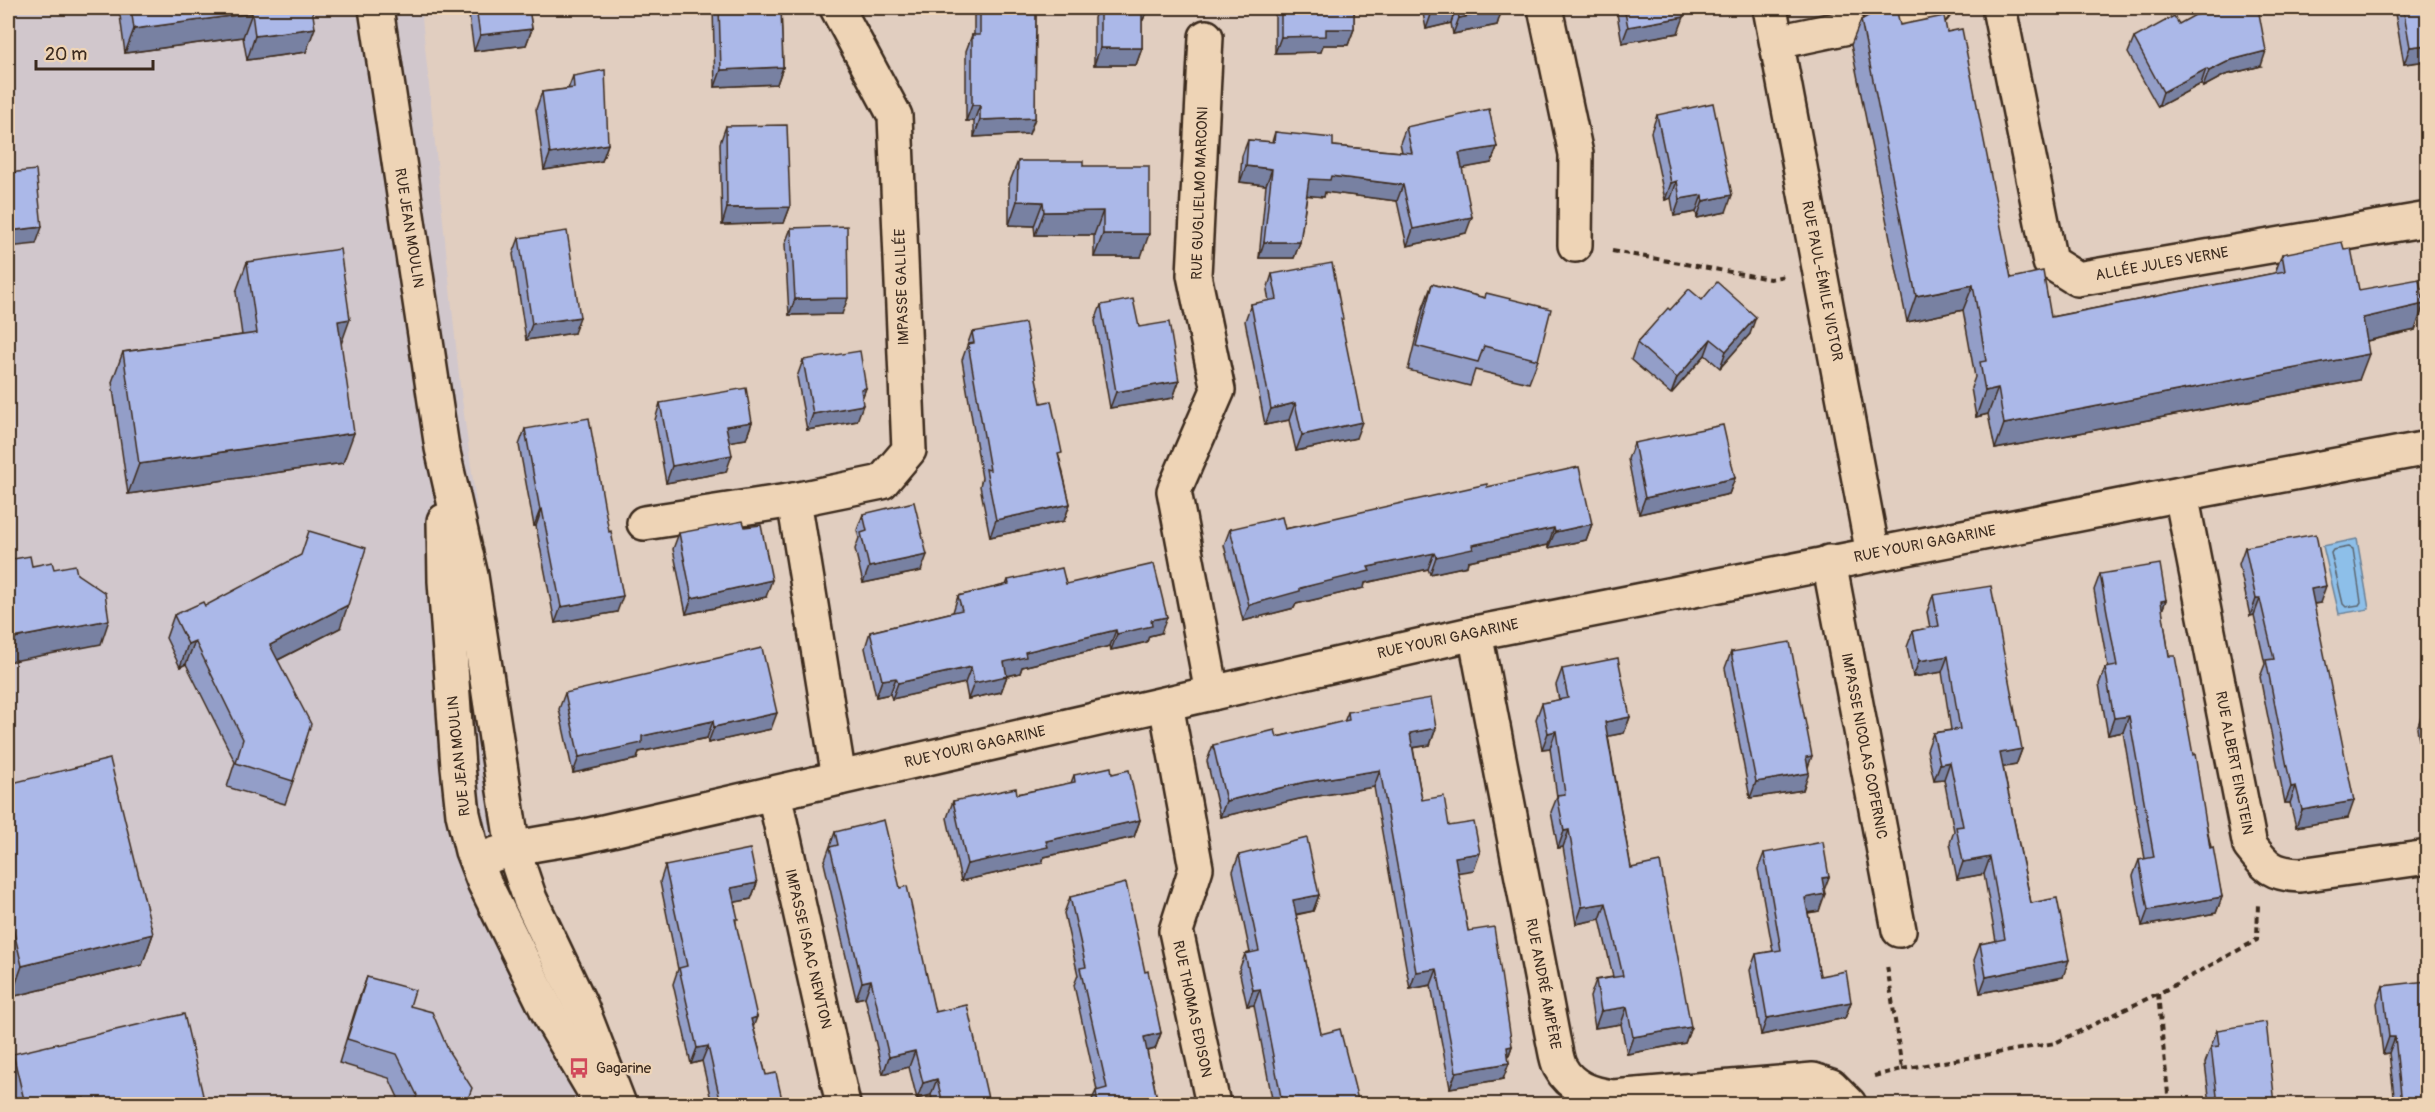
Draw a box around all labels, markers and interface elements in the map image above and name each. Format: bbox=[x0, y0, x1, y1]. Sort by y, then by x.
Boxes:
scale bar bbox=[36, 33, 153, 71]
text: 20 m bbox=[45, 43, 87, 66]
street label: RUE GUGLIELMO MARCONI bbox=[1187, 106, 1213, 280]
street label: RUE JEAN MOULIN bbox=[390, 167, 428, 289]
street label: RUE PAUL-ÉMILE VICTOR bbox=[1797, 199, 1847, 363]
street label: IMPASSE GALILÉE bbox=[890, 228, 914, 346]
street label: ALLÉE JULES VERNE bbox=[2094, 243, 2230, 285]
street label: RUE YOURI GAGARINE bbox=[1852, 521, 1998, 567]
street label: RUE YOURI GAGARINE bbox=[1375, 615, 1521, 663]
street label: IMPASSE NICOLAS COPERNIC bbox=[1837, 651, 1891, 841]
street label: RUE ALBERT EINSTEIN bbox=[2211, 690, 2257, 836]
street label: RUE JEAN MOULIN bbox=[443, 695, 475, 817]
street label: RUE YOURI GAGARINE bbox=[903, 721, 1048, 772]
street label: IMPASSE ISAAC NEWTON bbox=[780, 867, 836, 1031]
street label: RUE ANDRÉ AMPÈRE bbox=[1521, 917, 1565, 1051]
street label: RUE THOMAS EDISON bbox=[1168, 939, 1216, 1079]
bus stop icon: Gagarine bbox=[567, 1056, 591, 1080]
place label: Gagarine bbox=[596, 1059, 652, 1078]

